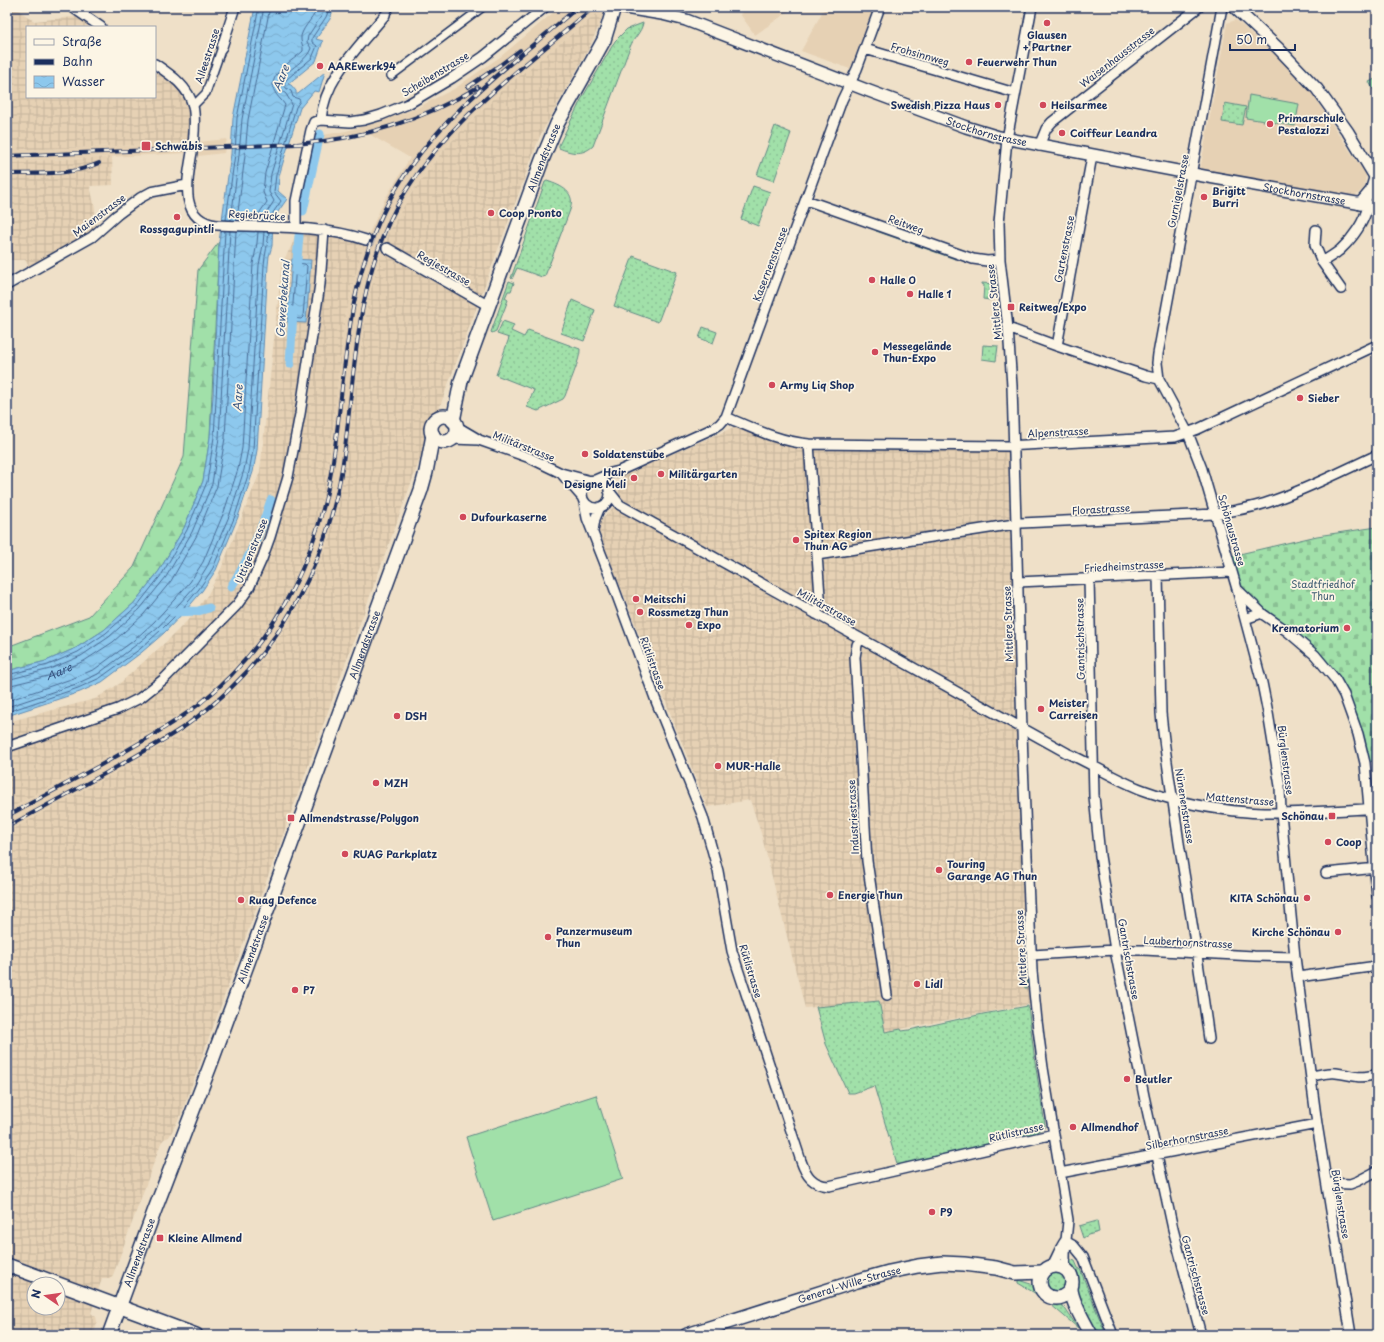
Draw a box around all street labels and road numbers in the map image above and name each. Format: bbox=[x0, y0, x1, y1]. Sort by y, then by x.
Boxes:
street label: Waisenhausstrasse bbox=[1076, 23, 1157, 91]
street label: Alleestrasse bbox=[191, 26, 223, 85]
street label: Frohsinnweg bbox=[889, 38, 951, 69]
street label: Scheibenstrasse bbox=[398, 48, 471, 100]
street label: Stockhornstrasse bbox=[944, 112, 1028, 149]
street label: Allmendstrasse bbox=[523, 121, 563, 194]
street label: Gurnigelstrasse bbox=[1163, 153, 1192, 229]
street label: Stockhornstrasse bbox=[1262, 179, 1347, 208]
street label: Maienstrasse bbox=[69, 190, 128, 240]
street label: Regiebrücke bbox=[228, 206, 286, 223]
street label: Reitweg bbox=[886, 210, 926, 237]
street label: Gartenstrasse bbox=[1050, 214, 1077, 284]
street label: Kasernenstrasse bbox=[748, 224, 791, 303]
street label: Regiestrasse bbox=[415, 246, 474, 289]
street label: Mittlere Strasse bbox=[982, 263, 1005, 341]
street label: Alpenstrasse bbox=[1027, 422, 1089, 441]
street label: Militärstrasse bbox=[491, 426, 557, 465]
street label: Schönaustrasse bbox=[1215, 492, 1250, 568]
street label: Florastrasse bbox=[1071, 499, 1131, 518]
street label: Uttigenstrasse bbox=[231, 516, 270, 586]
street label: Friedheimstrasse bbox=[1084, 556, 1164, 575]
street label: Militärstrasse bbox=[795, 584, 860, 629]
street label: Mittlere Strasse bbox=[999, 586, 1016, 662]
street label: Gantrischstrasse bbox=[1071, 598, 1088, 680]
street label: Allmendstrasse bbox=[344, 608, 383, 681]
street label: Rütlistrasse bbox=[637, 634, 670, 692]
street label: Bürglenstrasse bbox=[1275, 724, 1298, 796]
street label: Nünenenstrasse bbox=[1172, 767, 1199, 845]
street label: Industriestrasse bbox=[843, 779, 862, 855]
street label: Mattenstrasse bbox=[1205, 788, 1275, 809]
street label: Mittlere Strasse bbox=[1011, 910, 1030, 986]
street label: Allmendstrasse bbox=[233, 912, 272, 985]
street label: Gantrischstrasse bbox=[1115, 917, 1144, 1001]
street label: Lauberhornstrasse bbox=[1143, 932, 1233, 951]
street label: Rütlistrasse bbox=[736, 942, 767, 1000]
street label: Rütlistrasse bbox=[987, 1118, 1045, 1145]
street label: Silberhornstrasse bbox=[1144, 1122, 1229, 1153]
street label: Bürglenstrasse bbox=[1329, 1168, 1354, 1240]
street label: Allmendstrasse bbox=[119, 1216, 158, 1289]
street label: Gantrischstrasse bbox=[1179, 1233, 1214, 1316]
street label: General-Wille-Strasse bbox=[796, 1262, 902, 1306]

